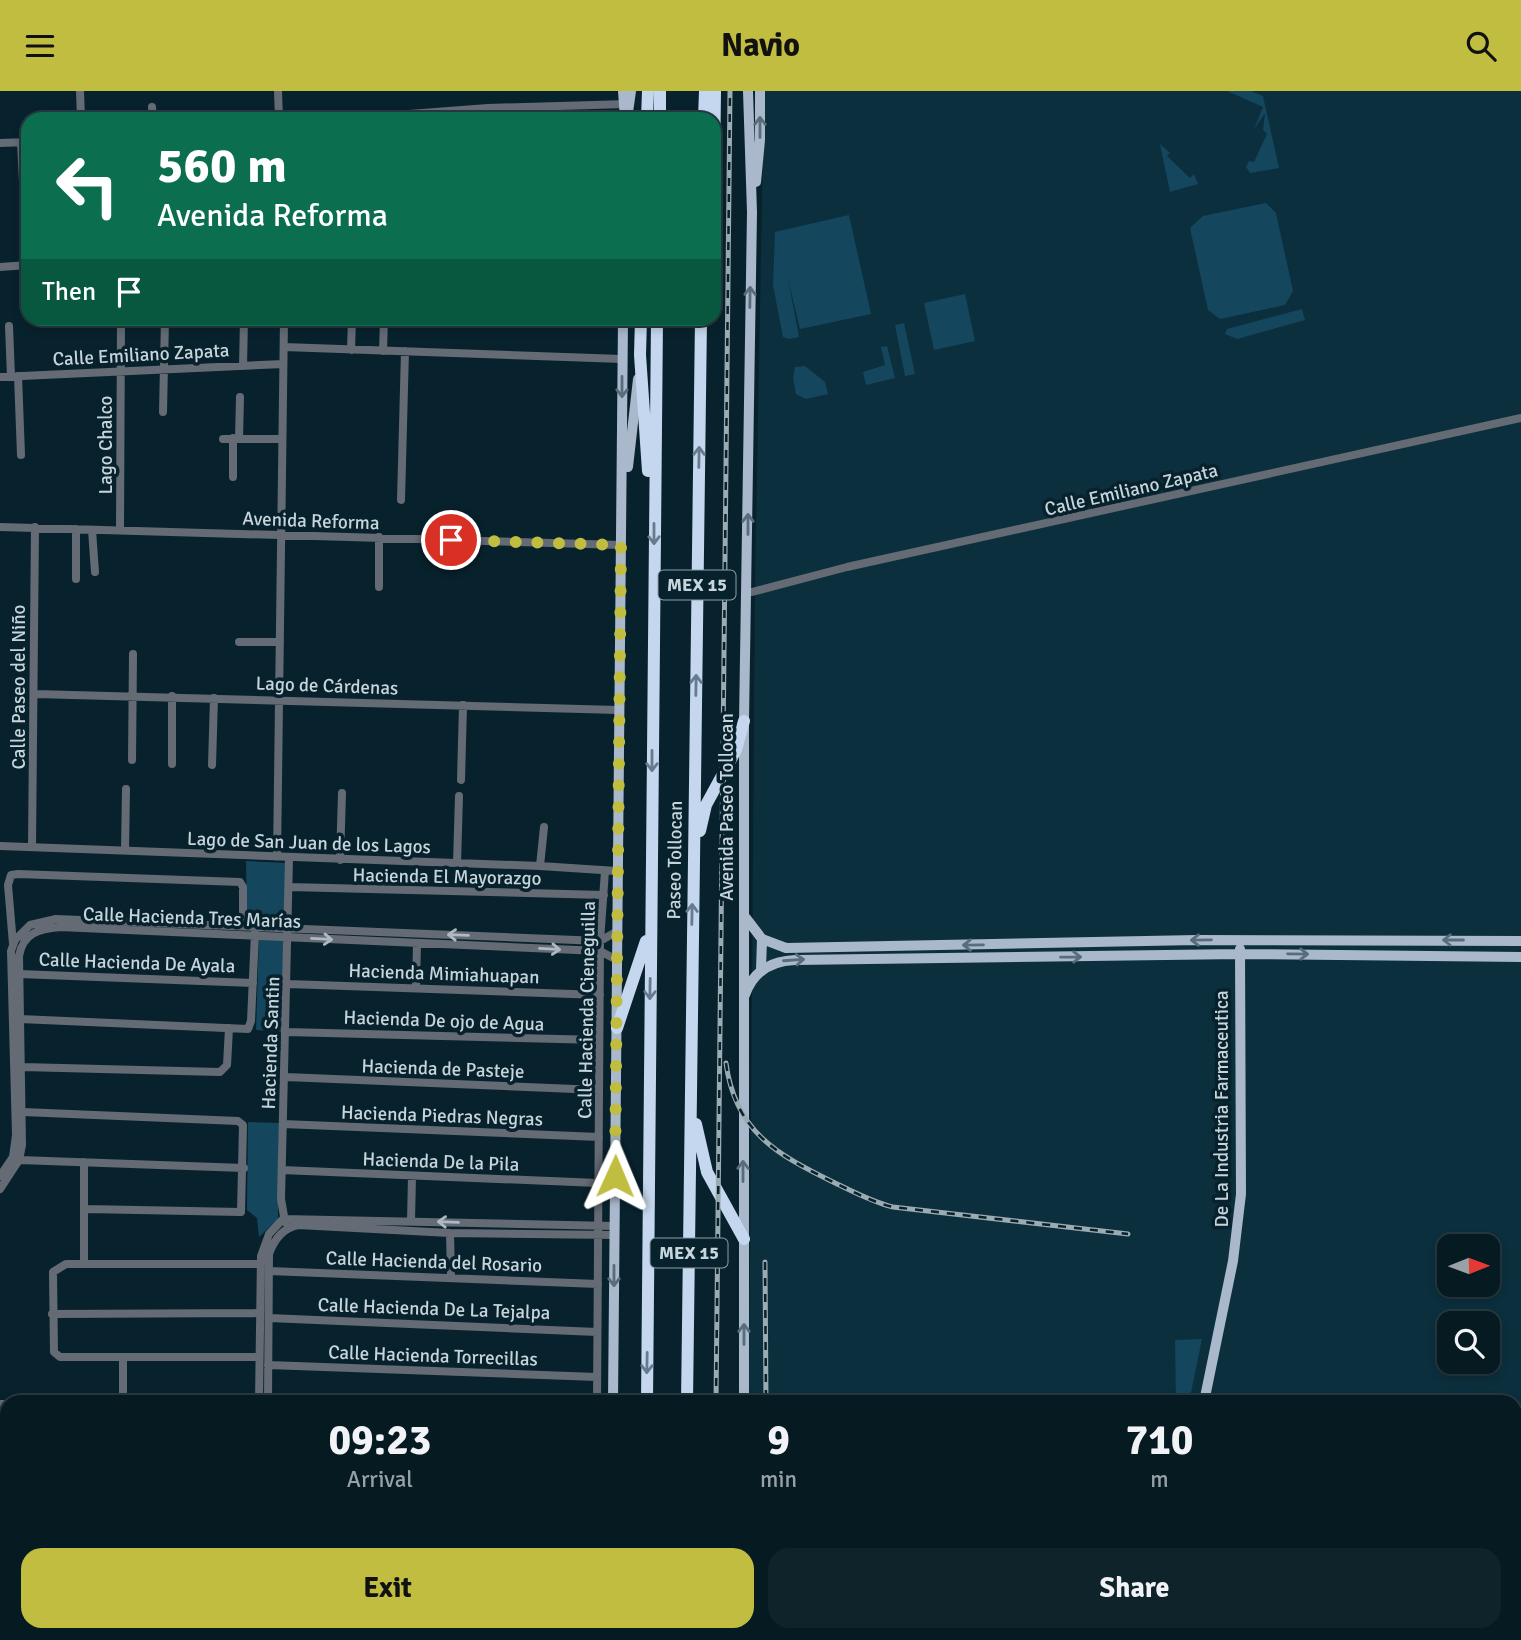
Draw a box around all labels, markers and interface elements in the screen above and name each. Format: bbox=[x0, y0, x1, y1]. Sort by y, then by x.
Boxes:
text: Navio bbox=[721, 26, 800, 65]
icon: menu bbox=[21, 27, 59, 65]
icon: search bbox=[1462, 27, 1500, 65]
one-way arrow bbox=[753, 116, 767, 139]
text: 560 m bbox=[157, 136, 287, 196]
icon: left bbox=[42, 140, 133, 231]
text: Avenida Reforma bbox=[157, 196, 388, 235]
icon: arrive bbox=[110, 273, 148, 311]
text: Then bbox=[42, 276, 96, 308]
one-way arrow bbox=[744, 286, 757, 309]
street label: Calle Emiliano Zapata bbox=[52, 338, 230, 372]
one-way arrow bbox=[615, 375, 629, 398]
street label: Lago Chalco bbox=[94, 395, 118, 494]
one-way arrow bbox=[692, 446, 706, 469]
street label: Calle Emiliano Zapata bbox=[1042, 458, 1220, 522]
street label: Avenida Reforma bbox=[242, 507, 380, 535]
pin bbox=[421, 510, 481, 570]
one-way arrow bbox=[741, 513, 755, 536]
icon: arrive bbox=[432, 521, 470, 559]
one-way arrow bbox=[647, 522, 661, 545]
road number: MEX 15 bbox=[658, 571, 736, 599]
street label: Calle Paseo del Niño bbox=[7, 604, 31, 769]
street label: Lago de Cárdenas bbox=[255, 672, 399, 700]
one-way arrow bbox=[689, 674, 702, 697]
street label: Avenida Paseo Tollocan bbox=[715, 713, 739, 901]
one-way arrow bbox=[645, 749, 659, 772]
street label: Paseo Tollocan bbox=[662, 800, 688, 920]
street label: Lago de San Juan de los Lagos bbox=[187, 827, 431, 859]
street label: Hacienda El Mayorazgo bbox=[352, 863, 542, 891]
street label: Calle Hacienda Cieneguilla bbox=[573, 901, 601, 1119]
street label: Calle Hacienda Tres Marías bbox=[82, 902, 301, 934]
one-way arrow bbox=[686, 902, 699, 925]
one-way arrow bbox=[447, 928, 470, 941]
one-way arrow bbox=[310, 932, 333, 945]
one-way arrow bbox=[1190, 933, 1213, 946]
one-way arrow bbox=[1442, 933, 1465, 947]
one-way arrow bbox=[962, 939, 985, 952]
one-way arrow bbox=[538, 942, 561, 955]
one-way arrow bbox=[1286, 947, 1309, 961]
street label: Calle Hacienda De Ayala bbox=[38, 948, 236, 978]
one-way arrow bbox=[1059, 950, 1082, 963]
one-way arrow bbox=[782, 953, 805, 966]
street label: Hacienda Mimiahuapan bbox=[348, 959, 540, 989]
street label: Hacienda Santin bbox=[257, 976, 285, 1110]
one-way arrow bbox=[644, 977, 657, 1000]
street label: De La Industria Farmaceutica bbox=[1210, 990, 1234, 1228]
street label: Hacienda De ojo de Agua bbox=[343, 1005, 545, 1036]
street label: Hacienda de Pasteje bbox=[361, 1054, 525, 1084]
street label: Hacienda Piedras Negras bbox=[341, 1100, 543, 1132]
position arrow bbox=[578, 1139, 652, 1213]
street label: Hacienda De la Pila bbox=[362, 1147, 520, 1177]
one-way arrow bbox=[737, 1160, 750, 1183]
one-way arrow bbox=[437, 1216, 460, 1229]
north arrow bbox=[1437, 1234, 1500, 1297]
map controls bbox=[1437, 1234, 1500, 1374]
road number: MEX 15 bbox=[650, 1239, 728, 1267]
street label: Calle Hacienda del Rosario bbox=[325, 1246, 543, 1278]
one-way arrow bbox=[607, 1264, 621, 1287]
street label: Calle Hacienda De La Tejalpa bbox=[317, 1293, 551, 1325]
button: search bbox=[1437, 1311, 1500, 1374]
one-way arrow bbox=[737, 1322, 751, 1345]
street label: Calle Hacienda Torrecillas bbox=[328, 1340, 538, 1372]
one-way arrow bbox=[640, 1351, 654, 1374]
text: 09:23 bbox=[328, 1415, 432, 1466]
text: 9 bbox=[767, 1415, 790, 1466]
text: 710 bbox=[1125, 1415, 1194, 1466]
text: Arrival bbox=[347, 1465, 413, 1494]
text: min bbox=[760, 1465, 797, 1494]
text: m bbox=[1150, 1465, 1169, 1494]
button: Exit bbox=[21, 1548, 754, 1628]
button: Share bbox=[768, 1548, 1501, 1628]

